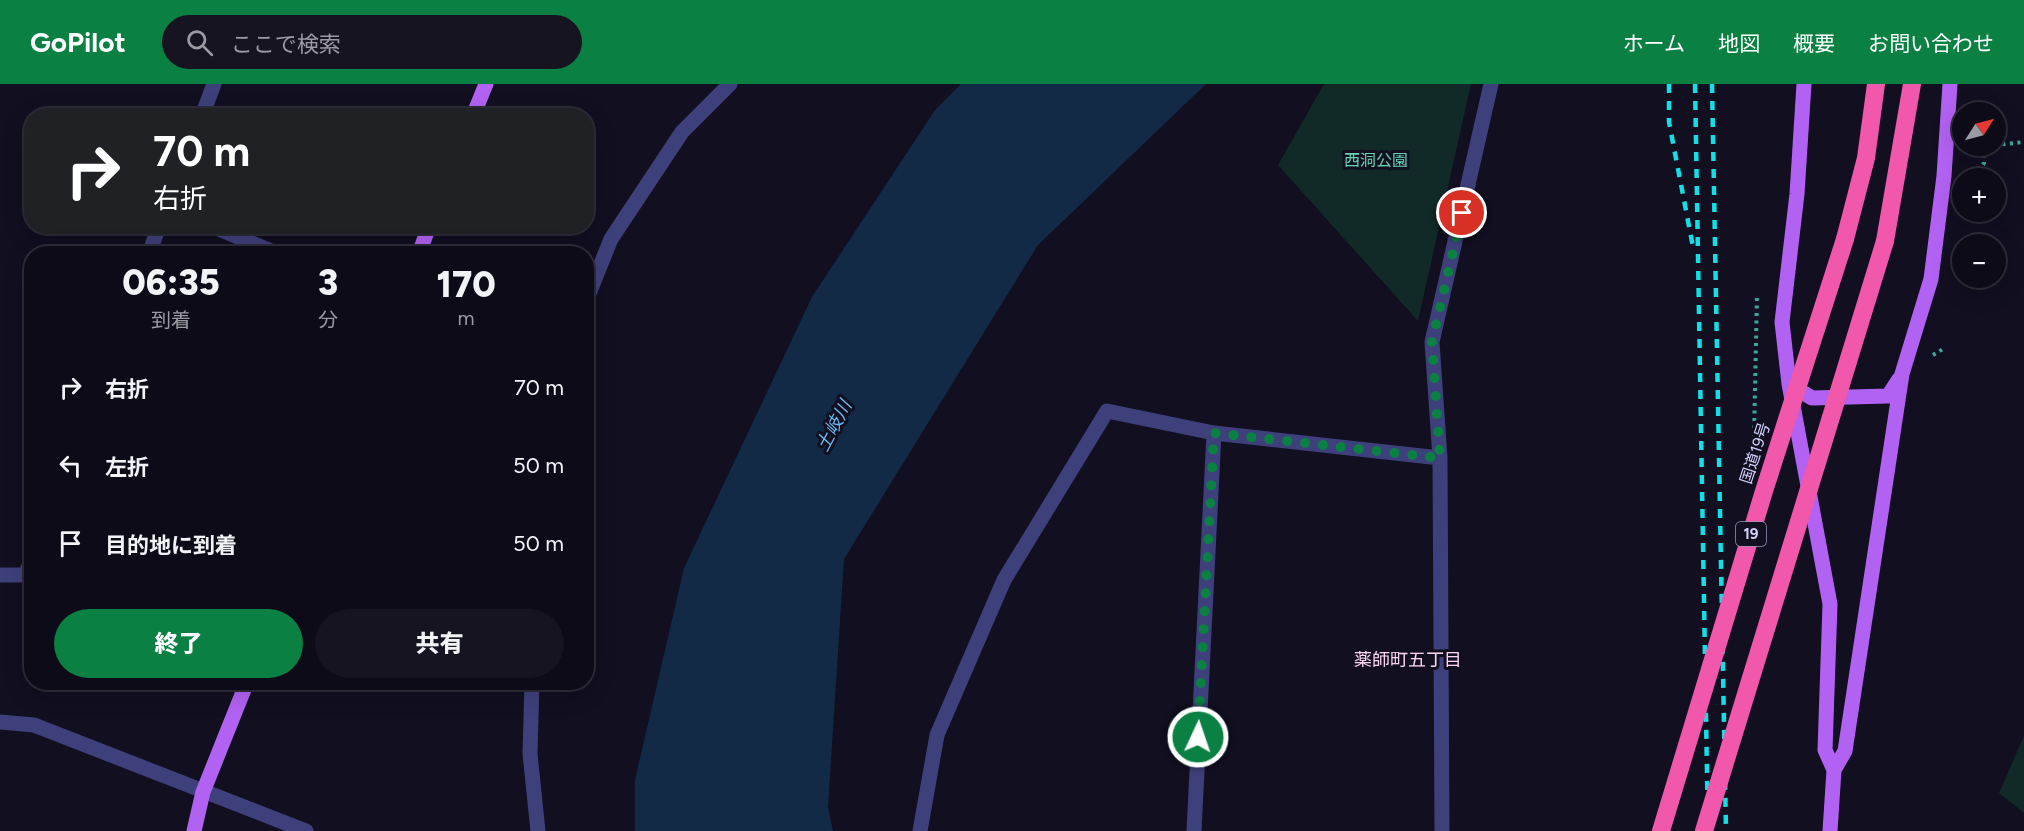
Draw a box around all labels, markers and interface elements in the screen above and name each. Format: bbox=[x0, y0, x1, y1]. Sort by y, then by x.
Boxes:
search box bbox=[162, 15, 582, 69]
text: GoPilot bbox=[30, 25, 126, 59]
icon: search bbox=[183, 26, 216, 59]
text: ここで検索 bbox=[231, 31, 341, 58]
text: ホーム bbox=[1623, 31, 1685, 56]
text: 地図 bbox=[1718, 31, 1760, 56]
text: 概要 bbox=[1793, 31, 1835, 56]
text: お問い合わせ bbox=[1868, 31, 1994, 56]
north arrow bbox=[1952, 102, 2006, 156]
map controls bbox=[1952, 102, 2006, 288]
text: 70 m bbox=[153, 126, 250, 177]
icon: right bbox=[54, 132, 132, 210]
park label: 西洞公園 bbox=[1344, 151, 1408, 170]
button: + bbox=[1952, 168, 2006, 222]
text: 右折 bbox=[153, 182, 207, 215]
pin bbox=[1436, 187, 1487, 238]
icon: arrive bbox=[1445, 196, 1478, 229]
button: − bbox=[1952, 234, 2006, 288]
text: 06:35 bbox=[122, 261, 220, 304]
text: 3 bbox=[318, 261, 338, 304]
text: 170 bbox=[437, 263, 496, 306]
text: m bbox=[458, 306, 475, 330]
text: 到着 bbox=[151, 308, 191, 332]
text: 分 bbox=[318, 308, 338, 332]
icon: right bbox=[54, 371, 87, 404]
text: 70 m bbox=[514, 374, 564, 401]
text: 右折 bbox=[105, 376, 149, 403]
water label: 土岐川 bbox=[812, 395, 857, 455]
street label: 国道19号 bbox=[1736, 420, 1774, 486]
icon: left bbox=[54, 449, 87, 482]
text: 50 m bbox=[513, 452, 564, 479]
text: 左折 bbox=[105, 454, 149, 481]
road number: 19 bbox=[1736, 522, 1766, 546]
icon: arrive bbox=[54, 527, 87, 560]
text: 50 m bbox=[513, 530, 564, 557]
text: 目的地に到着 bbox=[105, 532, 237, 559]
button: 終了 bbox=[54, 609, 303, 678]
button: 共有 bbox=[315, 609, 564, 678]
district label: 薬師町五丁目 bbox=[1354, 649, 1462, 671]
position arrow bbox=[1166, 705, 1230, 769]

